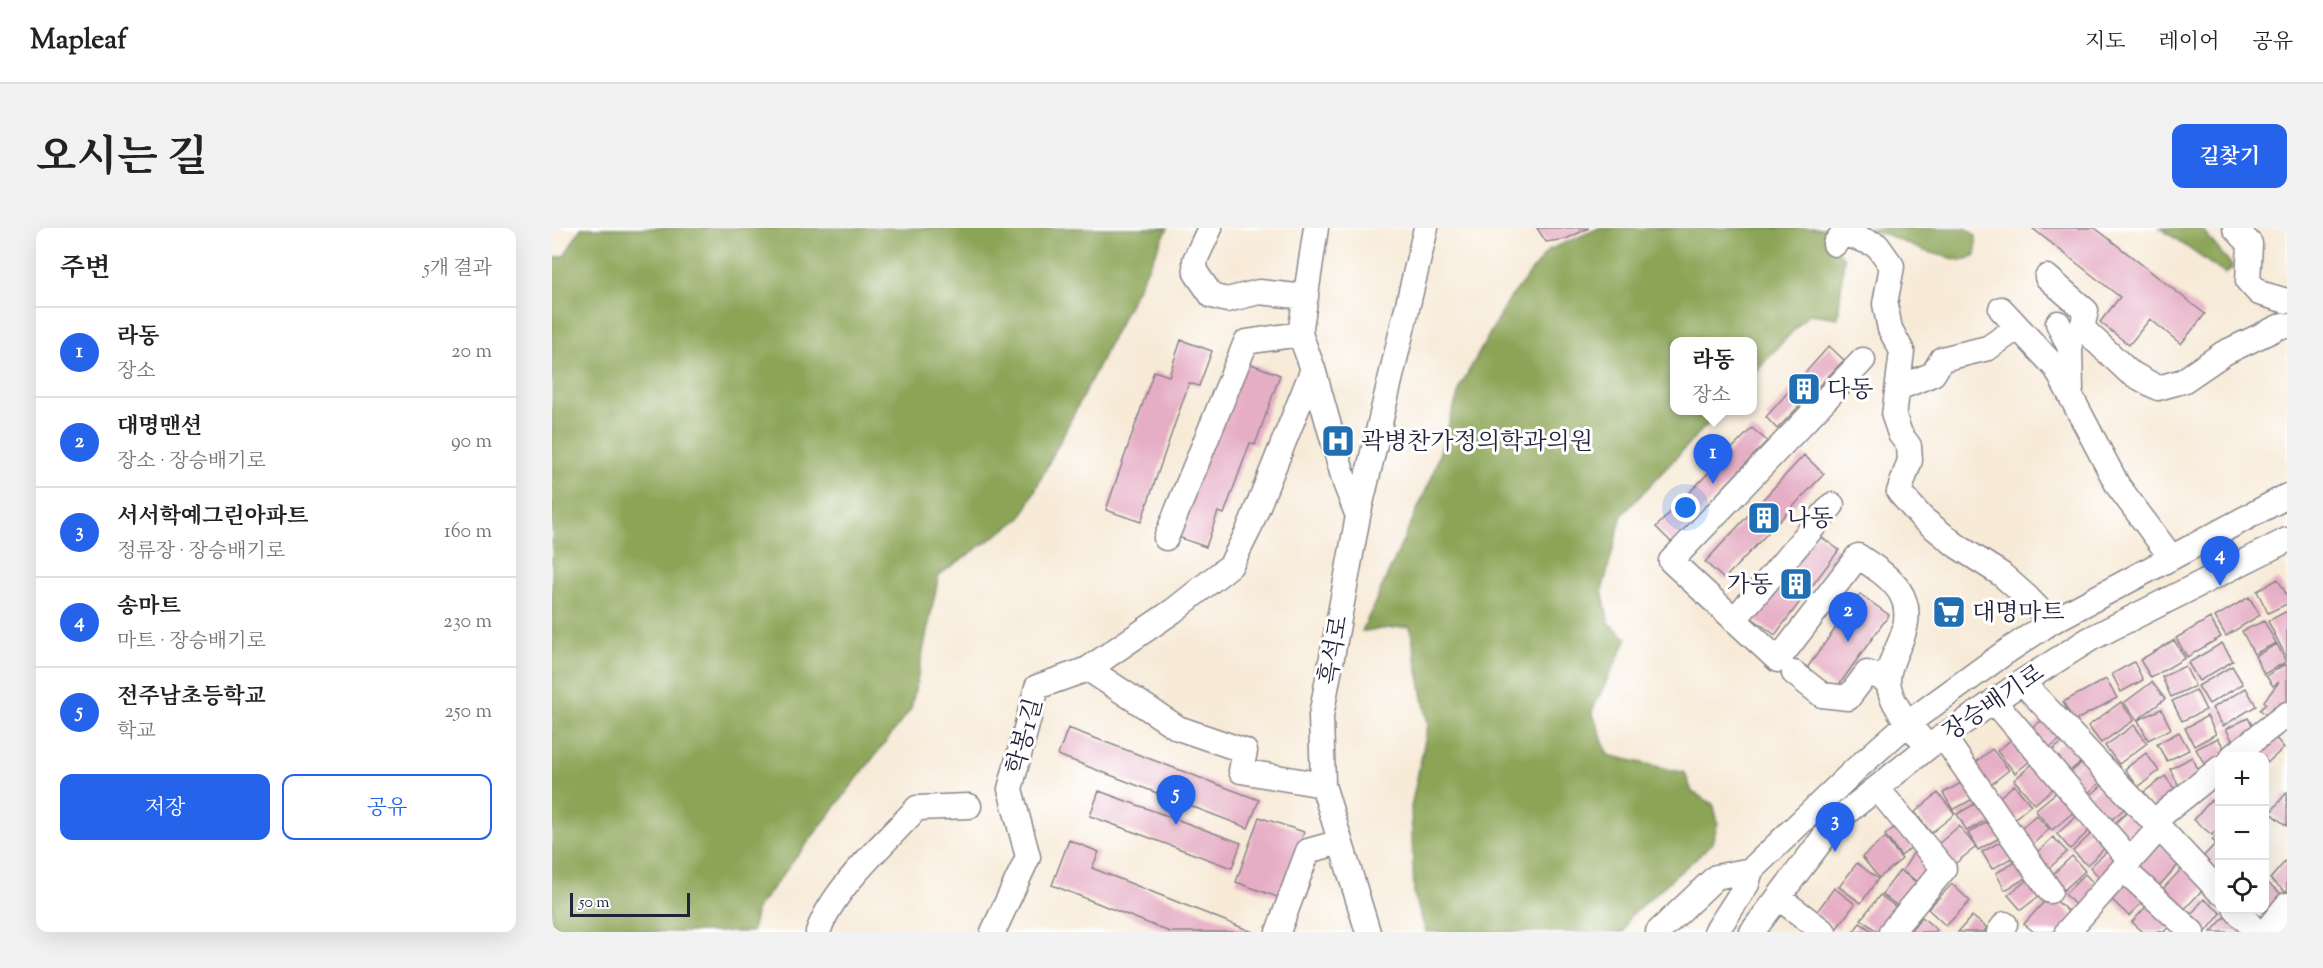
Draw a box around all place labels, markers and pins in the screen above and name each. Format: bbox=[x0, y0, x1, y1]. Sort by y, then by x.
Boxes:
building icon: 다동 bbox=[1786, 371, 1822, 407]
place label: 다동 bbox=[1827, 374, 1873, 408]
hospital icon: 곽병찬가정의학과의원 bbox=[1320, 423, 1356, 459]
place label: 곽병찬가정의학과의원 bbox=[1361, 426, 1593, 460]
pin: 1 bbox=[1694, 434, 1732, 484]
building icon: 나동 bbox=[1746, 500, 1782, 536]
place label: 나동 bbox=[1787, 503, 1833, 537]
pin: 4 bbox=[2200, 536, 2240, 586]
building icon: 가동 bbox=[1778, 566, 1814, 602]
place label: 가동 bbox=[1727, 569, 1773, 603]
pin: 2 bbox=[1828, 592, 1868, 642]
supermarket icon: 대명마트 bbox=[1931, 594, 1967, 630]
place label: 대명마트 bbox=[1972, 597, 2065, 631]
pin: 5 bbox=[1156, 776, 1196, 825]
pin: 3 bbox=[1816, 802, 1854, 852]

